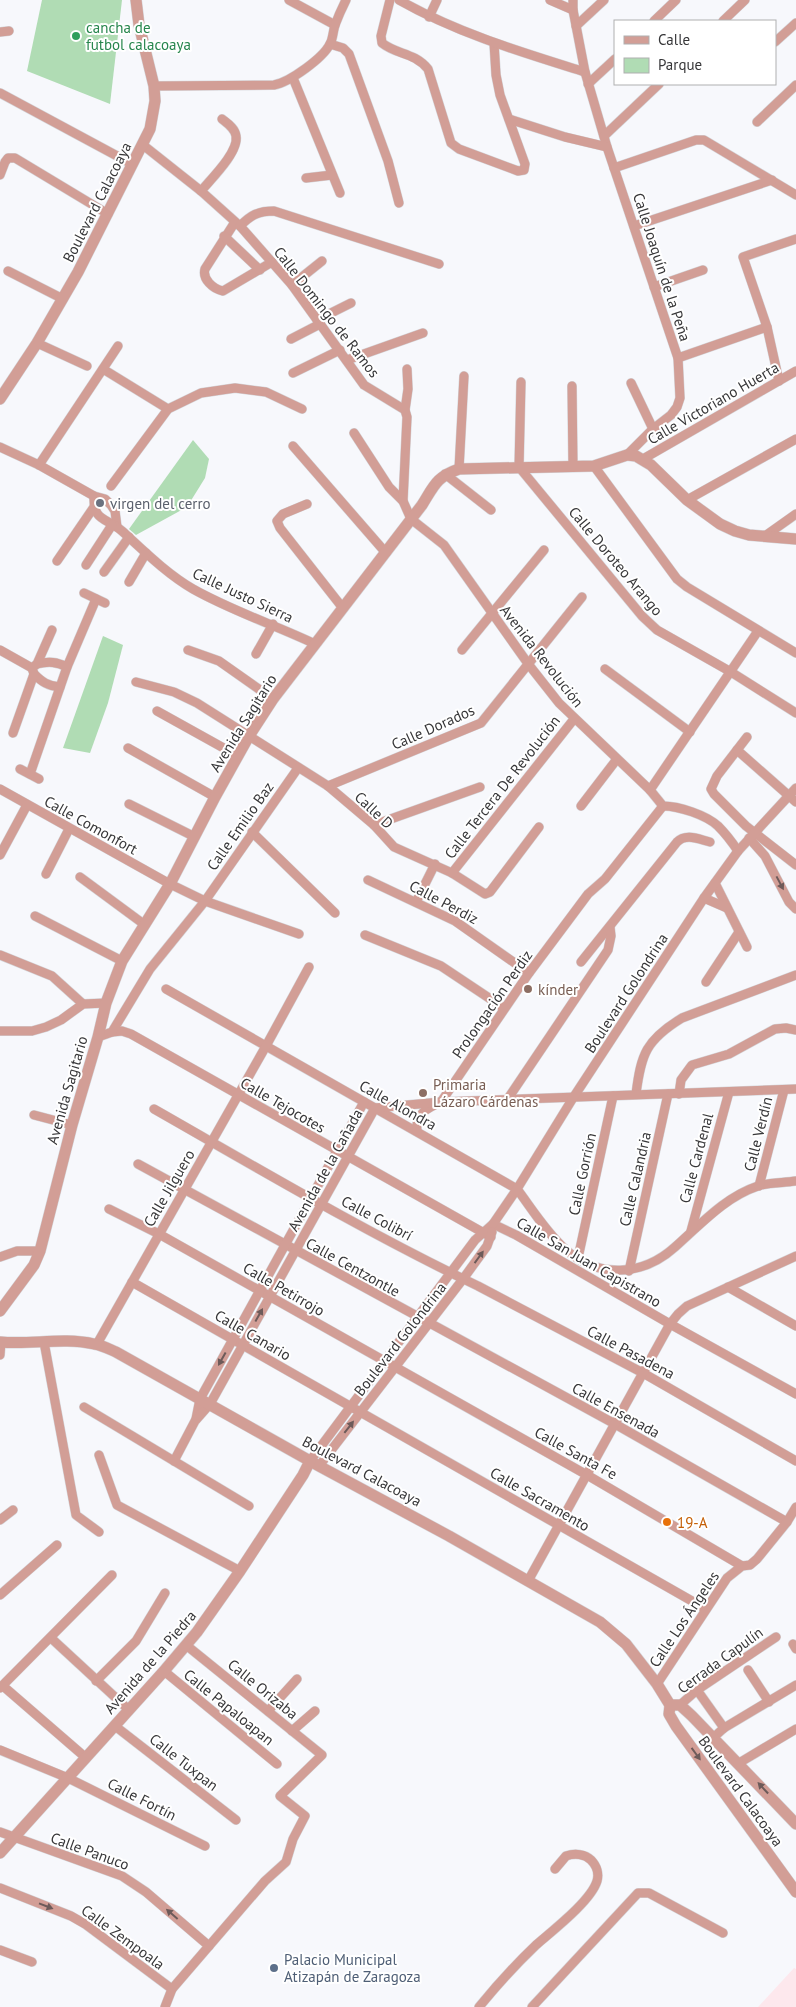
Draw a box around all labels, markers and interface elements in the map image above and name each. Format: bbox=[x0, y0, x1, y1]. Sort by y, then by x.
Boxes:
place label: cancha de futbol calacoaya bbox=[86, 18, 191, 54]
legend bbox=[614, 20, 776, 85]
marker: cancha de futbol calacoaya bbox=[70, 30, 82, 42]
text: Calle bbox=[658, 30, 690, 49]
text: Parque bbox=[658, 55, 702, 74]
street label: Boulevard Calacoaya bbox=[59, 139, 135, 265]
street label: Calle Joaquín de la Peña bbox=[629, 190, 695, 344]
street label: Calle Domingo de Ramos bbox=[270, 243, 384, 381]
street label: Calle Victoriano Huerta bbox=[644, 358, 782, 448]
place label: virgen del cerro bbox=[110, 494, 211, 513]
marker: virgen del cerro bbox=[94, 497, 106, 509]
street label: Calle Doroteo Arango bbox=[565, 503, 667, 619]
street label: Calle Justo Sierra bbox=[190, 563, 296, 627]
street label: Avenida Revolución bbox=[496, 601, 588, 711]
street label: Avenida Sagitario bbox=[205, 671, 281, 775]
street label: Calle Dorados bbox=[389, 700, 477, 754]
street label: Calle Tercera De Revolución bbox=[440, 711, 564, 863]
street label: Calle Emilio Baz bbox=[202, 778, 278, 874]
street label: Calle D bbox=[351, 787, 397, 833]
street label: Calle Comonfort bbox=[41, 791, 141, 859]
street label: Calle Perdiz bbox=[406, 876, 482, 928]
one-way arrow bbox=[775, 877, 784, 890]
street label: Boulevard Golondrina bbox=[580, 929, 672, 1057]
street label: Prolongación Perdiz bbox=[448, 946, 536, 1062]
place label: kínder bbox=[538, 980, 578, 999]
marker: kínder bbox=[522, 983, 534, 995]
street label: Avenida Sagitario bbox=[42, 1034, 92, 1146]
street label: Calle Tejocotes bbox=[237, 1073, 329, 1137]
place label: Primaria Lázaro Cárdenas bbox=[433, 1075, 538, 1111]
street label: Calle Alondra bbox=[356, 1076, 440, 1134]
marker: Primaria Lázaro Cárdenas bbox=[417, 1087, 429, 1099]
street label: Calle Verdín bbox=[740, 1095, 776, 1173]
street label: Avenida de la Cañada bbox=[283, 1105, 367, 1235]
street label: Calle Cardenal bbox=[675, 1110, 717, 1205]
street label: Calle Calandria bbox=[615, 1130, 655, 1228]
street label: Calle Gorrión bbox=[564, 1131, 600, 1217]
street label: Calle Jilguero bbox=[139, 1146, 199, 1230]
street label: Calle Colibrí bbox=[338, 1191, 416, 1245]
street label: Calle San Juan Capistrano bbox=[513, 1213, 665, 1311]
street label: Calle Centzontle bbox=[303, 1233, 403, 1301]
one-way arrow bbox=[474, 1251, 485, 1264]
street label: Calle Petirrojo bbox=[240, 1258, 328, 1320]
street label: Boulevard Golondrina bbox=[350, 1278, 450, 1400]
street label: Calle Canario bbox=[212, 1306, 294, 1364]
one-way arrow bbox=[255, 1308, 263, 1323]
street label: Calle Pasadena bbox=[584, 1321, 678, 1383]
one-way arrow bbox=[218, 1352, 226, 1367]
street label: Calle Ensenada bbox=[569, 1378, 663, 1442]
one-way arrow bbox=[343, 1421, 354, 1434]
street label: Calle Santa Fe bbox=[531, 1422, 621, 1484]
street label: Boulevard Calacoaya bbox=[299, 1432, 425, 1510]
street label: Calle Sacramento bbox=[487, 1463, 593, 1535]
place label: 19-A bbox=[677, 1513, 708, 1532]
marker: 19-A bbox=[661, 1516, 673, 1528]
street label: Calle Los Ángeles bbox=[645, 1567, 723, 1671]
street label: Avenida de la Piedra bbox=[100, 1606, 200, 1718]
street label: Cerrada Capulín bbox=[673, 1623, 767, 1697]
street label: Calle Orizaba bbox=[224, 1655, 302, 1723]
street label: Calle Papaloapan bbox=[180, 1665, 278, 1749]
street label: Calle Tuxpan bbox=[146, 1729, 222, 1795]
street label: Boulevard Calacoaya bbox=[694, 1732, 788, 1850]
one-way arrow bbox=[691, 1747, 701, 1761]
street label: Calle Fortín bbox=[104, 1774, 180, 1824]
one-way arrow bbox=[757, 1783, 769, 1795]
street label: Calle Panuco bbox=[48, 1828, 132, 1874]
street label: Calle Zempoala bbox=[78, 1900, 168, 1974]
one-way arrow bbox=[38, 1903, 53, 1910]
one-way arrow bbox=[166, 1908, 178, 1920]
place label: Palacio Municipal Atizapán de Zaragoza bbox=[284, 1950, 421, 1986]
marker: Palacio Municipal Atizapán de Zaragoza bbox=[268, 1962, 280, 1974]

